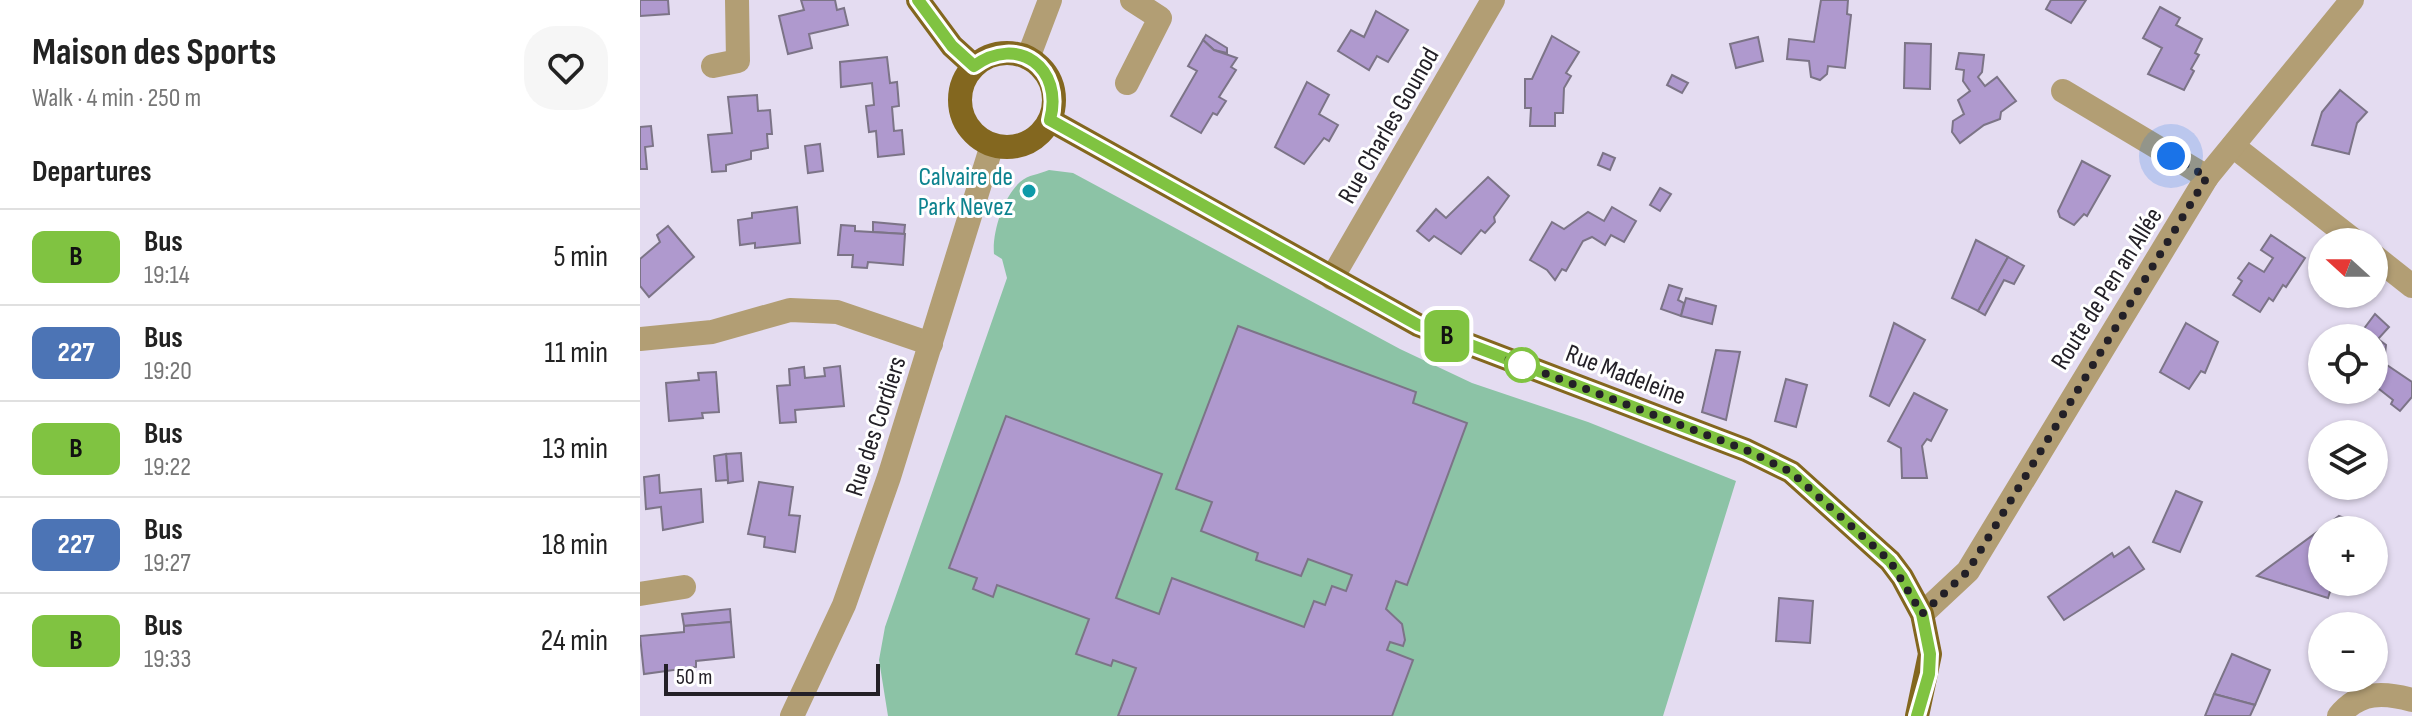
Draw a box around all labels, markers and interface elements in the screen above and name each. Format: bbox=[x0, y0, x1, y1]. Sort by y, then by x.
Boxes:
button: heart bbox=[524, 26, 608, 110]
text: Maison des Sports bbox=[32, 30, 276, 75]
street label: Rue Charles Gounod bbox=[1332, 42, 1446, 209]
text: Walk · 4 min · 250 m bbox=[32, 83, 201, 114]
your location bbox=[2151, 136, 2191, 176]
text: Departures bbox=[32, 154, 152, 190]
place label: Calvaire de Park Nevez bbox=[918, 162, 1013, 223]
marker: Calvaire de Park Nevez bbox=[1020, 182, 1038, 200]
street label: Route de Pen an Allée bbox=[2045, 202, 2169, 375]
text: Bus bbox=[144, 224, 183, 260]
north arrow bbox=[2308, 228, 2388, 308]
map controls bbox=[2308, 228, 2388, 692]
text: 5 min bbox=[554, 239, 608, 275]
text: B bbox=[69, 240, 83, 273]
text: 19:14 bbox=[144, 260, 190, 291]
line badge: B bbox=[1421, 310, 1473, 362]
text: B bbox=[1440, 319, 1454, 352]
text: Bus bbox=[144, 320, 183, 356]
button: locate bbox=[2308, 324, 2388, 404]
text: 11 min bbox=[545, 335, 608, 371]
text: 227 bbox=[58, 336, 94, 369]
street label: Rue Madeleine bbox=[1561, 338, 1690, 412]
unlabelled marker bbox=[1505, 348, 1539, 382]
street label: Rue des Cordiers bbox=[839, 353, 914, 500]
text: 19:20 bbox=[144, 356, 192, 387]
text: Bus bbox=[144, 416, 183, 452]
button: layers bbox=[2308, 420, 2388, 500]
text: 13 min bbox=[542, 431, 608, 467]
text: B bbox=[69, 432, 83, 465]
text: 19:22 bbox=[144, 452, 191, 483]
text: Bus bbox=[144, 512, 183, 548]
button: + bbox=[2308, 516, 2388, 596]
text: 18 min bbox=[542, 527, 608, 563]
text: 227 bbox=[58, 528, 94, 561]
text: 19:27 bbox=[144, 548, 191, 579]
text: Bus bbox=[144, 608, 183, 644]
button: − bbox=[2308, 612, 2388, 692]
text: 24 min bbox=[541, 623, 608, 659]
text: B bbox=[69, 624, 83, 657]
text: 19:33 bbox=[144, 644, 191, 675]
scale bar bbox=[664, 660, 880, 696]
text: 50 m bbox=[676, 664, 712, 691]

